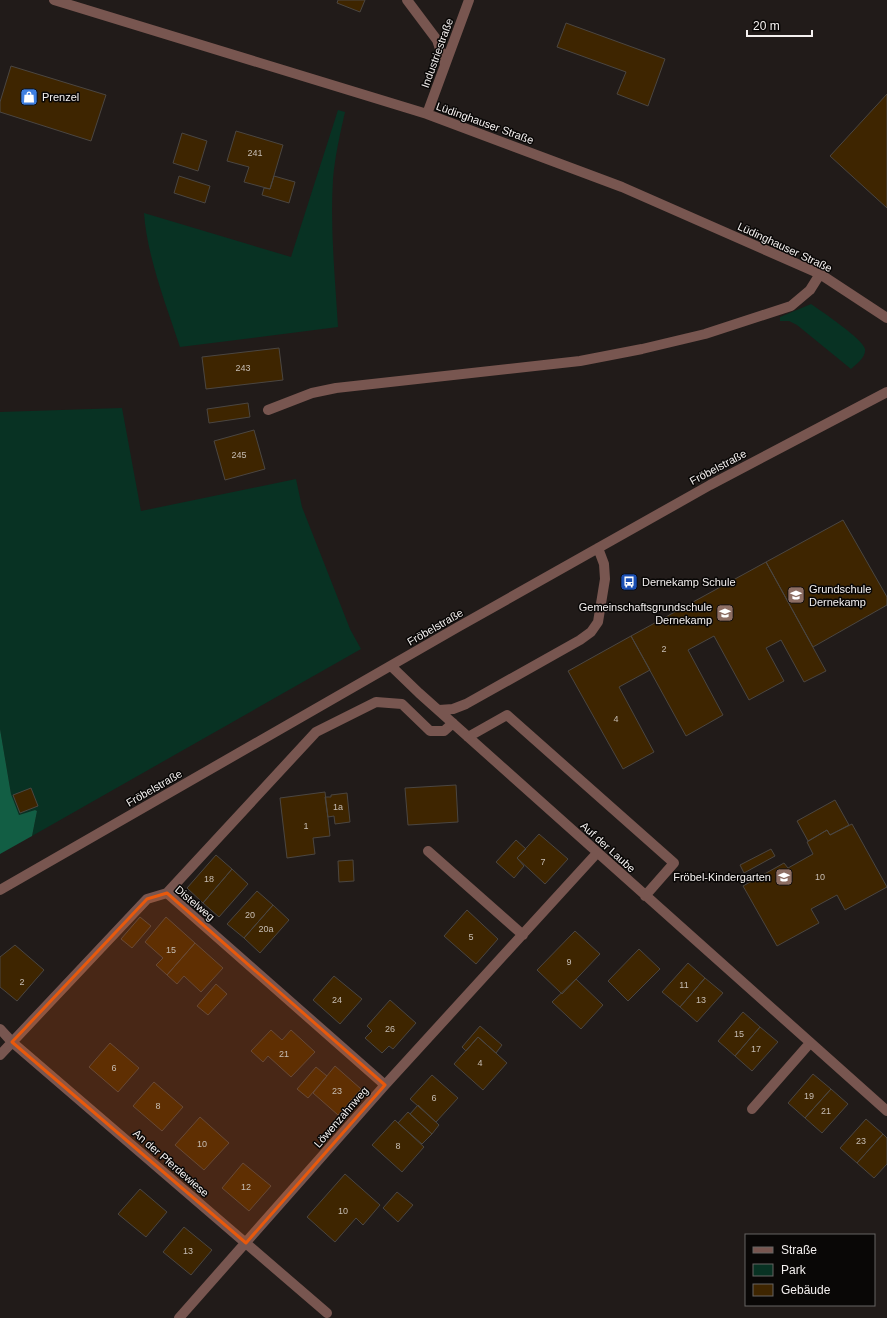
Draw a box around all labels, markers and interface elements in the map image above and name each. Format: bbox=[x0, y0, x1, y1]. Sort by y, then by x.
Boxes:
scale bar bbox=[747, 12, 812, 38]
street label: Industriestraße bbox=[419, 16, 455, 90]
text: 20 m bbox=[753, 19, 780, 33]
shop icon: Prenzel bbox=[19, 87, 39, 107]
place label: Prenzel bbox=[42, 91, 79, 103]
street label: Lüdinghauser Straße bbox=[435, 100, 535, 146]
house number: 241 bbox=[247, 148, 263, 158]
street label: Lüdinghauser Straße bbox=[736, 220, 834, 274]
house number: 243 bbox=[235, 363, 251, 373]
street label: Fröbelstraße bbox=[688, 447, 748, 487]
house number: 245 bbox=[231, 450, 247, 460]
bus stop icon: Dernekamp Schule bbox=[619, 572, 639, 592]
place label: Dernekamp Schule bbox=[642, 576, 736, 588]
place label: Grundschule Dernekamp bbox=[809, 583, 871, 608]
school or university icon: Grundschule Dernekamp bbox=[786, 585, 806, 605]
place label: Gemeinschaftsgrundschule Dernekamp bbox=[579, 601, 712, 626]
school or university icon: Gemeinschaftsgrundschule Dernekamp bbox=[715, 603, 735, 623]
street label: Fröbelstraße bbox=[405, 606, 465, 648]
house number: 2 bbox=[661, 644, 667, 654]
house number: 4 bbox=[613, 714, 619, 724]
street label: Fröbelstraße bbox=[124, 767, 184, 809]
house number: 1a bbox=[333, 802, 343, 812]
street label: Auf der Laube bbox=[578, 819, 638, 875]
house number: 1 bbox=[303, 821, 309, 831]
house number: 7 bbox=[540, 857, 546, 867]
school or university icon: Fröbel-Kindergarten bbox=[774, 867, 794, 887]
place label: Fröbel-Kindergarten bbox=[673, 871, 771, 883]
house number: 10 bbox=[815, 872, 825, 882]
house number: 18 bbox=[204, 874, 214, 884]
street label: Distelweg bbox=[173, 883, 217, 923]
house number: 20 bbox=[245, 910, 255, 920]
house number: 20a bbox=[258, 924, 274, 934]
house number: 5 bbox=[468, 932, 474, 942]
house number: 15 bbox=[166, 945, 176, 955]
house number: 9 bbox=[566, 957, 572, 967]
house number: 2 bbox=[19, 977, 25, 987]
house number: 11 bbox=[679, 980, 689, 990]
house number: 24 bbox=[332, 995, 342, 1005]
house number: 13 bbox=[696, 995, 706, 1005]
house number: 26 bbox=[385, 1024, 395, 1034]
house number: 15 bbox=[734, 1029, 744, 1039]
house number: 17 bbox=[751, 1044, 761, 1054]
house number: 21 bbox=[279, 1049, 289, 1059]
house number: 4 bbox=[477, 1058, 483, 1068]
house number: 6 bbox=[111, 1063, 117, 1073]
street label: Löwenzahnweg bbox=[311, 1084, 371, 1150]
house number: 23 bbox=[332, 1086, 342, 1096]
house number: 19 bbox=[804, 1091, 814, 1101]
house number: 6 bbox=[431, 1093, 437, 1103]
house number: 8 bbox=[155, 1101, 161, 1111]
house number: 21 bbox=[821, 1106, 831, 1116]
street label: An der Pferdewiese bbox=[131, 1127, 211, 1199]
house number: 23 bbox=[856, 1136, 866, 1146]
house number: 10 bbox=[197, 1139, 207, 1149]
house number: 8 bbox=[395, 1141, 401, 1151]
house number: 12 bbox=[241, 1182, 251, 1192]
house number: 10 bbox=[338, 1206, 348, 1216]
legend bbox=[745, 1234, 875, 1306]
text: Straße bbox=[781, 1243, 817, 1257]
house number: 13 bbox=[183, 1246, 193, 1256]
text: Park bbox=[781, 1263, 807, 1277]
text: Gebäude bbox=[781, 1283, 831, 1297]

